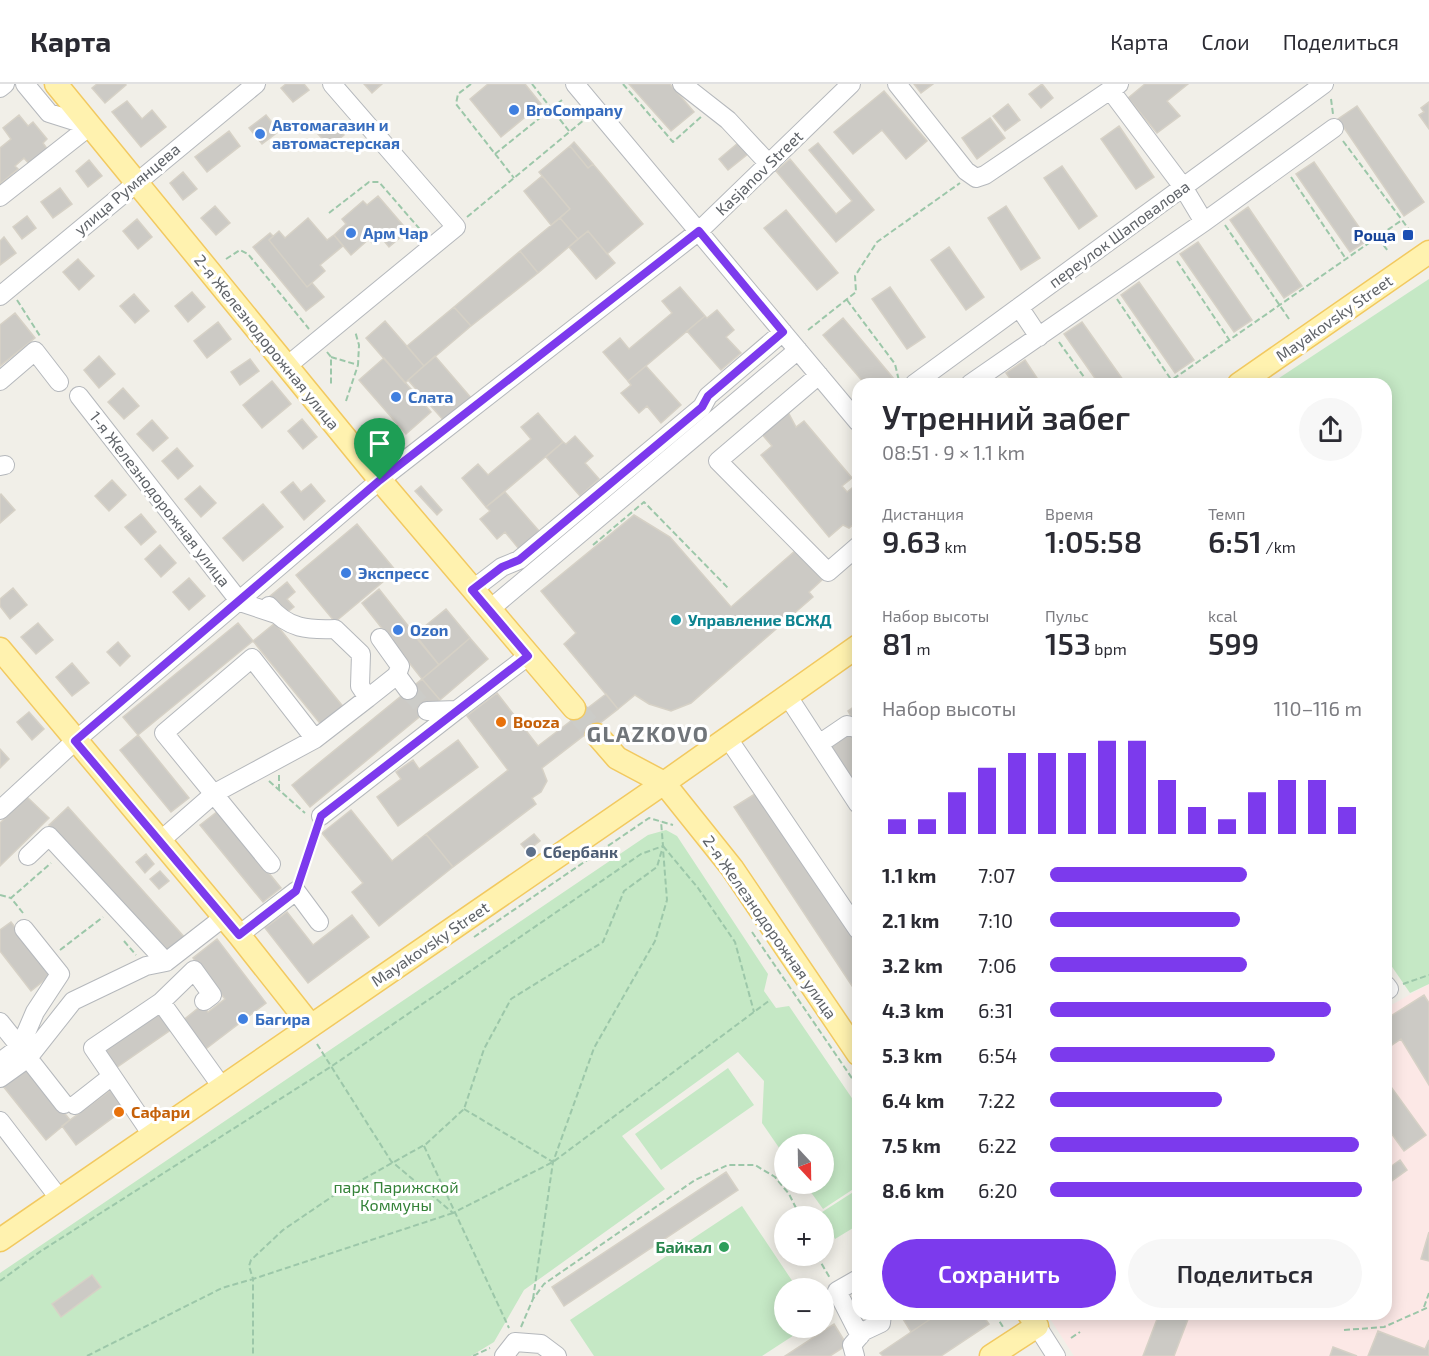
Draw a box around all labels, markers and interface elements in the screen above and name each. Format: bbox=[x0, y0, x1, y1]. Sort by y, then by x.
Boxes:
text: Карта bbox=[30, 24, 111, 58]
text: Карта bbox=[1110, 29, 1169, 54]
text: Слои bbox=[1202, 29, 1250, 54]
text: Поделиться bbox=[1283, 29, 1399, 54]
place label: BroCompany bbox=[526, 100, 623, 120]
marker: BroCompany bbox=[507, 103, 521, 117]
place label: Автомагазин и автомастерская bbox=[272, 115, 400, 152]
street label: Kasjanov Street bbox=[711, 126, 807, 220]
marker: Автомагазин и автомастерская bbox=[253, 127, 267, 141]
street label: улица Румянцева bbox=[70, 139, 184, 239]
street label: переулок Шаповалова bbox=[1045, 176, 1193, 292]
place label: Арм Чар bbox=[363, 223, 429, 242]
place label: Роща bbox=[1354, 225, 1396, 244]
marker: Арм Чар bbox=[344, 226, 358, 240]
marker: Роща bbox=[1401, 228, 1415, 242]
street label: 2-я Железнодорожная улица bbox=[190, 250, 344, 434]
street label: Mayakovsky Street bbox=[1272, 270, 1396, 365]
place label: Слата bbox=[408, 387, 453, 406]
marker: Слата bbox=[389, 390, 403, 404]
text: Утренний забег bbox=[882, 397, 1130, 437]
button: share bbox=[1299, 398, 1362, 461]
street label: 1-я Железнодорожная улица bbox=[85, 407, 235, 591]
pin bbox=[354, 418, 405, 480]
icon: arrive bbox=[363, 427, 396, 460]
text: 08:51 · 9 × 1.1 km bbox=[882, 440, 1025, 464]
text: Дистанция bbox=[882, 504, 964, 523]
text: Время bbox=[1045, 504, 1094, 523]
text: Темп bbox=[1208, 504, 1245, 523]
text: 9.63 bbox=[882, 523, 941, 559]
text: 1:05:58 bbox=[1045, 523, 1142, 559]
text: 6:51 bbox=[1208, 523, 1262, 559]
text: km bbox=[941, 537, 967, 556]
text: /km bbox=[1262, 537, 1296, 556]
place label: Экспресс bbox=[358, 563, 429, 582]
marker: Экспресс bbox=[339, 566, 353, 580]
text: Набор высоты bbox=[882, 606, 989, 625]
text: Пульс bbox=[1045, 606, 1089, 625]
text: kcal bbox=[1208, 606, 1237, 625]
place label: Управление ВСЖД bbox=[688, 610, 832, 629]
marker: Управление ВСЖД bbox=[669, 613, 683, 627]
place label: Ozon bbox=[410, 620, 448, 639]
marker: Ozon bbox=[391, 623, 405, 637]
text: 81 bbox=[882, 625, 913, 661]
text: 153 bbox=[1045, 625, 1091, 661]
text: 599 bbox=[1208, 625, 1259, 661]
text: m bbox=[913, 639, 931, 658]
text: bpm bbox=[1091, 639, 1127, 658]
text: Набор высоты bbox=[882, 696, 1016, 720]
text: 110–116 m bbox=[1273, 696, 1362, 720]
place label: Booza bbox=[513, 712, 560, 731]
marker: Booza bbox=[494, 715, 508, 729]
district label: GLAZKOVO bbox=[587, 720, 709, 746]
street label: 2-я Железнодорожная улица bbox=[699, 831, 841, 1023]
place label: Сбербанк bbox=[543, 842, 618, 861]
marker: Сбербанк bbox=[524, 845, 538, 859]
text: 1.1 km bbox=[882, 863, 936, 887]
text: 7:07 bbox=[978, 863, 1015, 887]
street label: Mayakovsky Street bbox=[367, 897, 492, 990]
text: 2.1 km bbox=[882, 908, 939, 932]
text: 7:10 bbox=[978, 908, 1013, 932]
text: 3.2 km bbox=[882, 953, 943, 977]
text: 7:06 bbox=[978, 953, 1016, 977]
text: 4.3 km bbox=[882, 998, 944, 1022]
text: 6:31 bbox=[978, 998, 1013, 1022]
place label: Багира bbox=[255, 1009, 310, 1028]
marker: Багира bbox=[236, 1012, 250, 1026]
text: 5.3 km bbox=[882, 1043, 942, 1067]
text: 6:54 bbox=[978, 1043, 1017, 1067]
text: 6.4 km bbox=[882, 1088, 944, 1112]
text: 7:22 bbox=[978, 1088, 1015, 1112]
place label: Сафари bbox=[131, 1102, 190, 1121]
marker: Сафари bbox=[112, 1105, 126, 1119]
text: 7.5 km bbox=[882, 1133, 941, 1157]
text: 6:22 bbox=[978, 1133, 1017, 1157]
north arrow bbox=[774, 1134, 834, 1194]
map controls bbox=[774, 1134, 834, 1338]
park label: парк Парижской Коммуны bbox=[333, 1177, 459, 1215]
text: 8.6 km bbox=[882, 1178, 944, 1202]
text: 6:20 bbox=[978, 1178, 1017, 1202]
button: + bbox=[774, 1206, 834, 1266]
place label: Байкал bbox=[655, 1237, 712, 1256]
button: Сохранить bbox=[882, 1239, 1116, 1308]
button: Поделиться bbox=[1128, 1239, 1362, 1308]
marker: Байкал bbox=[717, 1240, 731, 1254]
button: − bbox=[774, 1278, 834, 1338]

